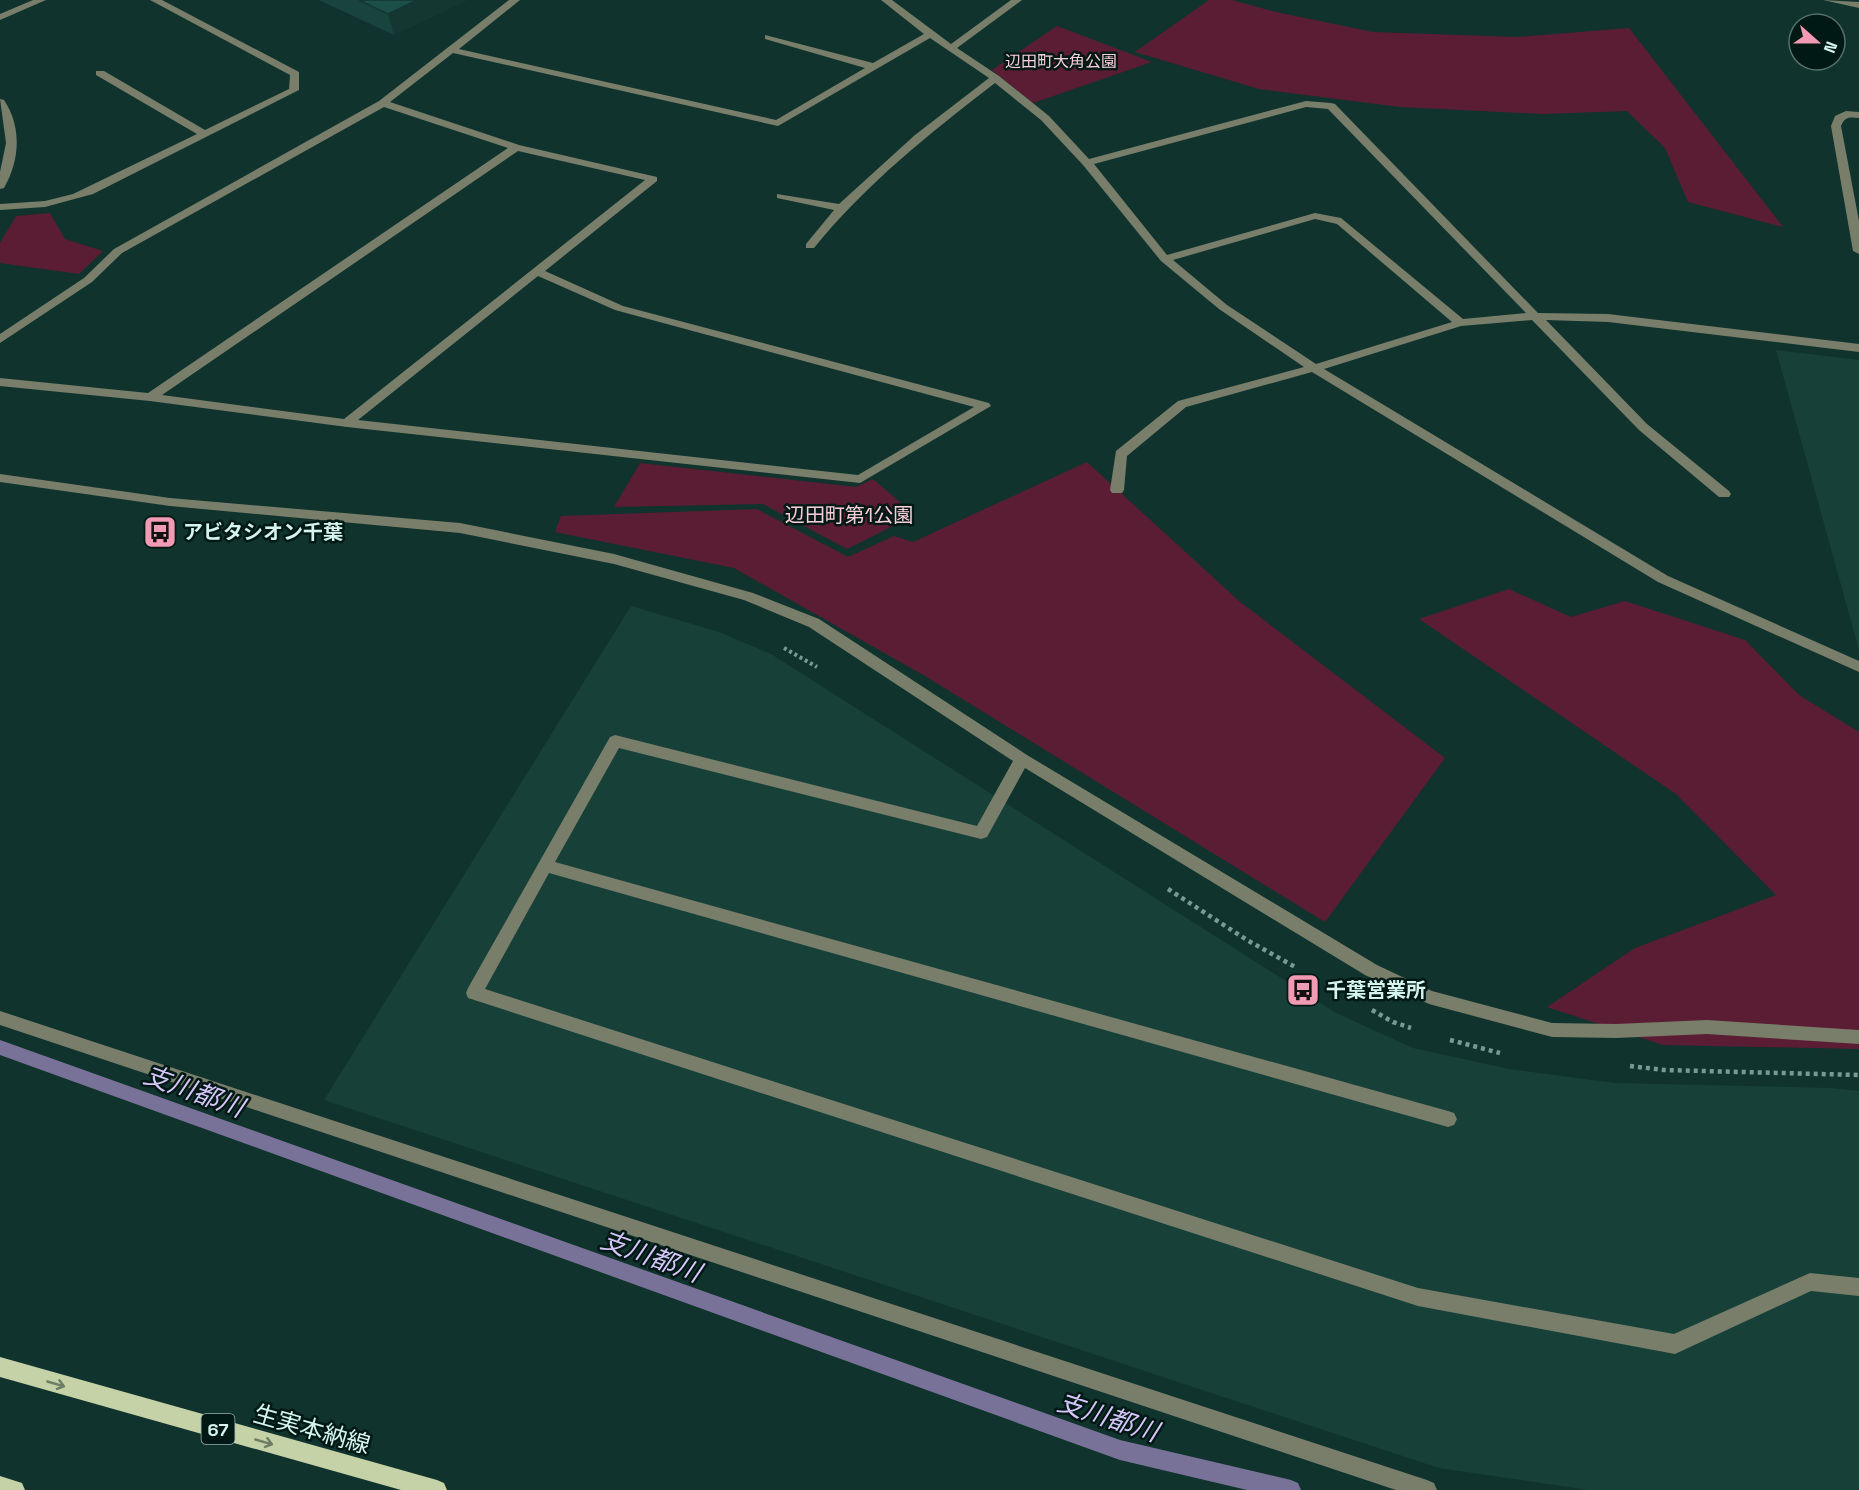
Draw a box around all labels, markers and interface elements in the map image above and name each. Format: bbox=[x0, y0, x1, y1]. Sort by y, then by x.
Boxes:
north arrow bbox=[1787, 12, 1847, 72]
text: N bbox=[1819, 38, 1842, 56]
park label: 辺田町大角公園 bbox=[1005, 51, 1117, 72]
park label: 辺田町第1公園 bbox=[785, 502, 913, 528]
bus stop icon: アビタシオン千葉 bbox=[142, 514, 178, 550]
place label: アビタシオン千葉 bbox=[183, 519, 343, 545]
bus stop icon: 千葉営業所 bbox=[1285, 972, 1321, 1008]
place label: 千葉営業所 bbox=[1326, 977, 1426, 1003]
water label: 支川都川 bbox=[139, 1057, 251, 1126]
water label: 支川都川 bbox=[596, 1222, 708, 1291]
one-way arrow bbox=[46, 1378, 65, 1390]
water label: 支川都川 bbox=[1053, 1385, 1166, 1450]
street label: 生実本納線 bbox=[250, 1398, 374, 1460]
road number: 67 bbox=[202, 1414, 234, 1444]
one-way arrow bbox=[254, 1437, 273, 1448]

